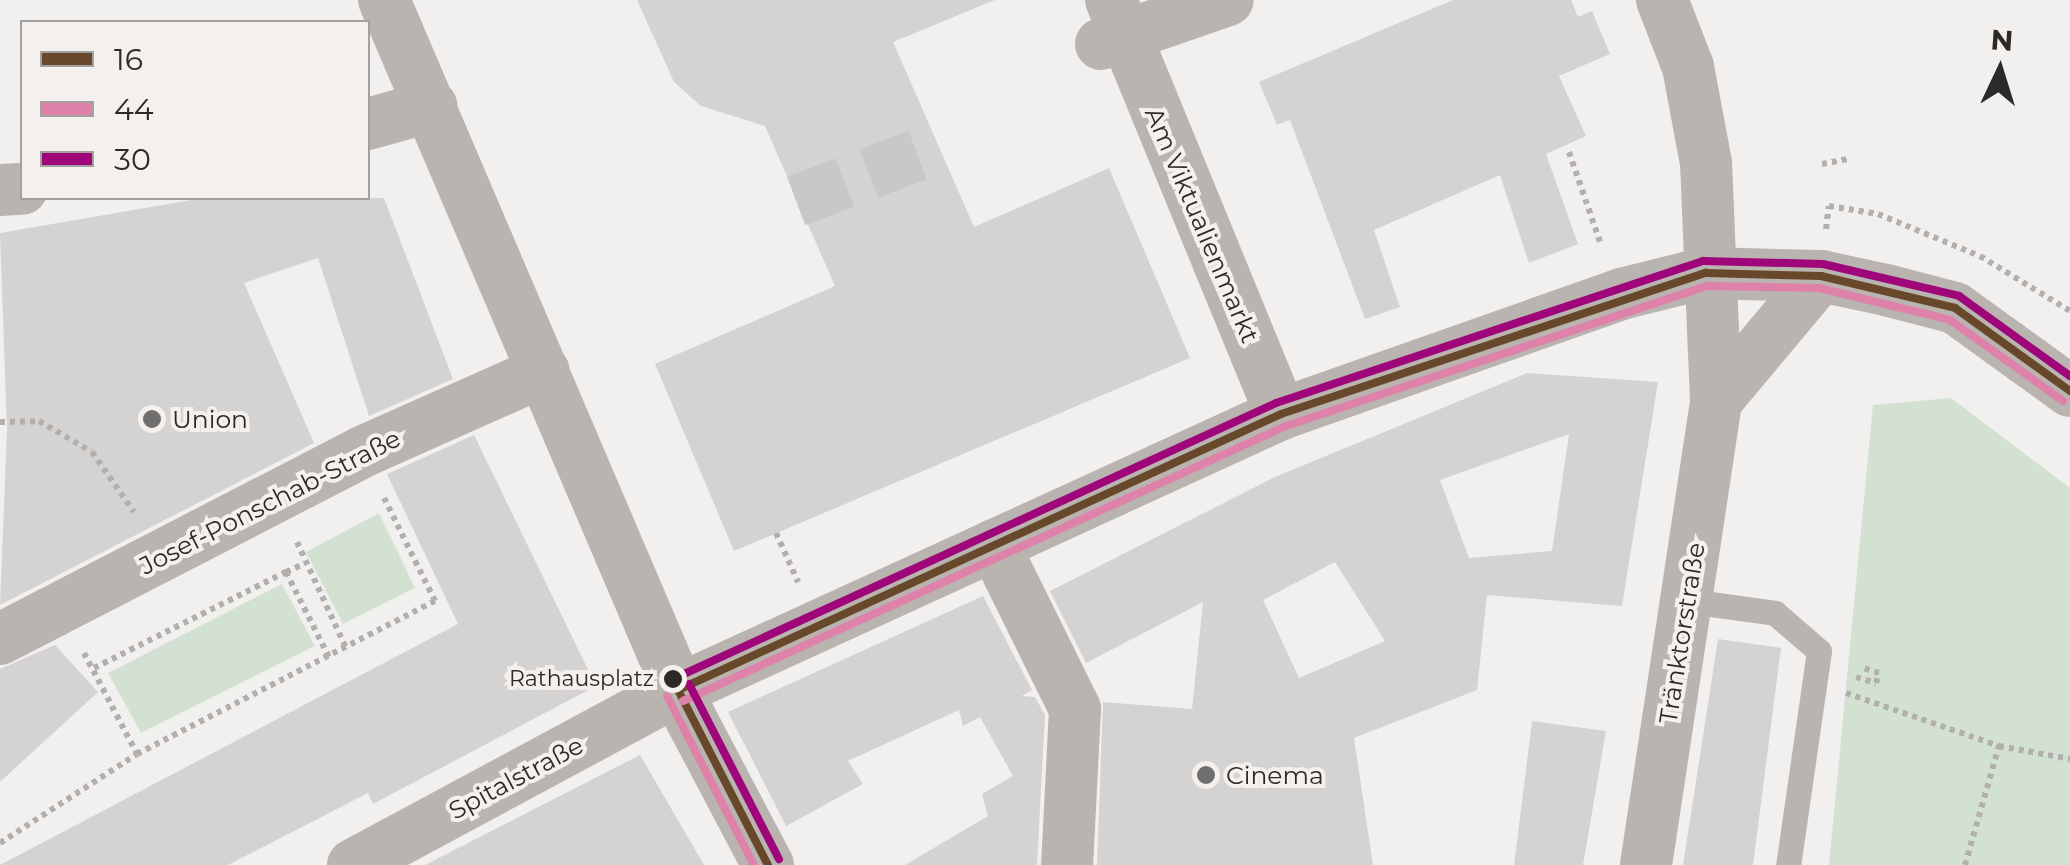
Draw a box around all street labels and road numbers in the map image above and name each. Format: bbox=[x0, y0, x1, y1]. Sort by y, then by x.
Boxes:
street label: Am Viktualienmarkt bbox=[1139, 103, 1265, 347]
street label: Josef-Ponschab-Straße bbox=[135, 423, 405, 581]
street label: Tränktorstraße bbox=[1653, 540, 1711, 726]
street label: Spitalstraße bbox=[444, 730, 588, 826]

